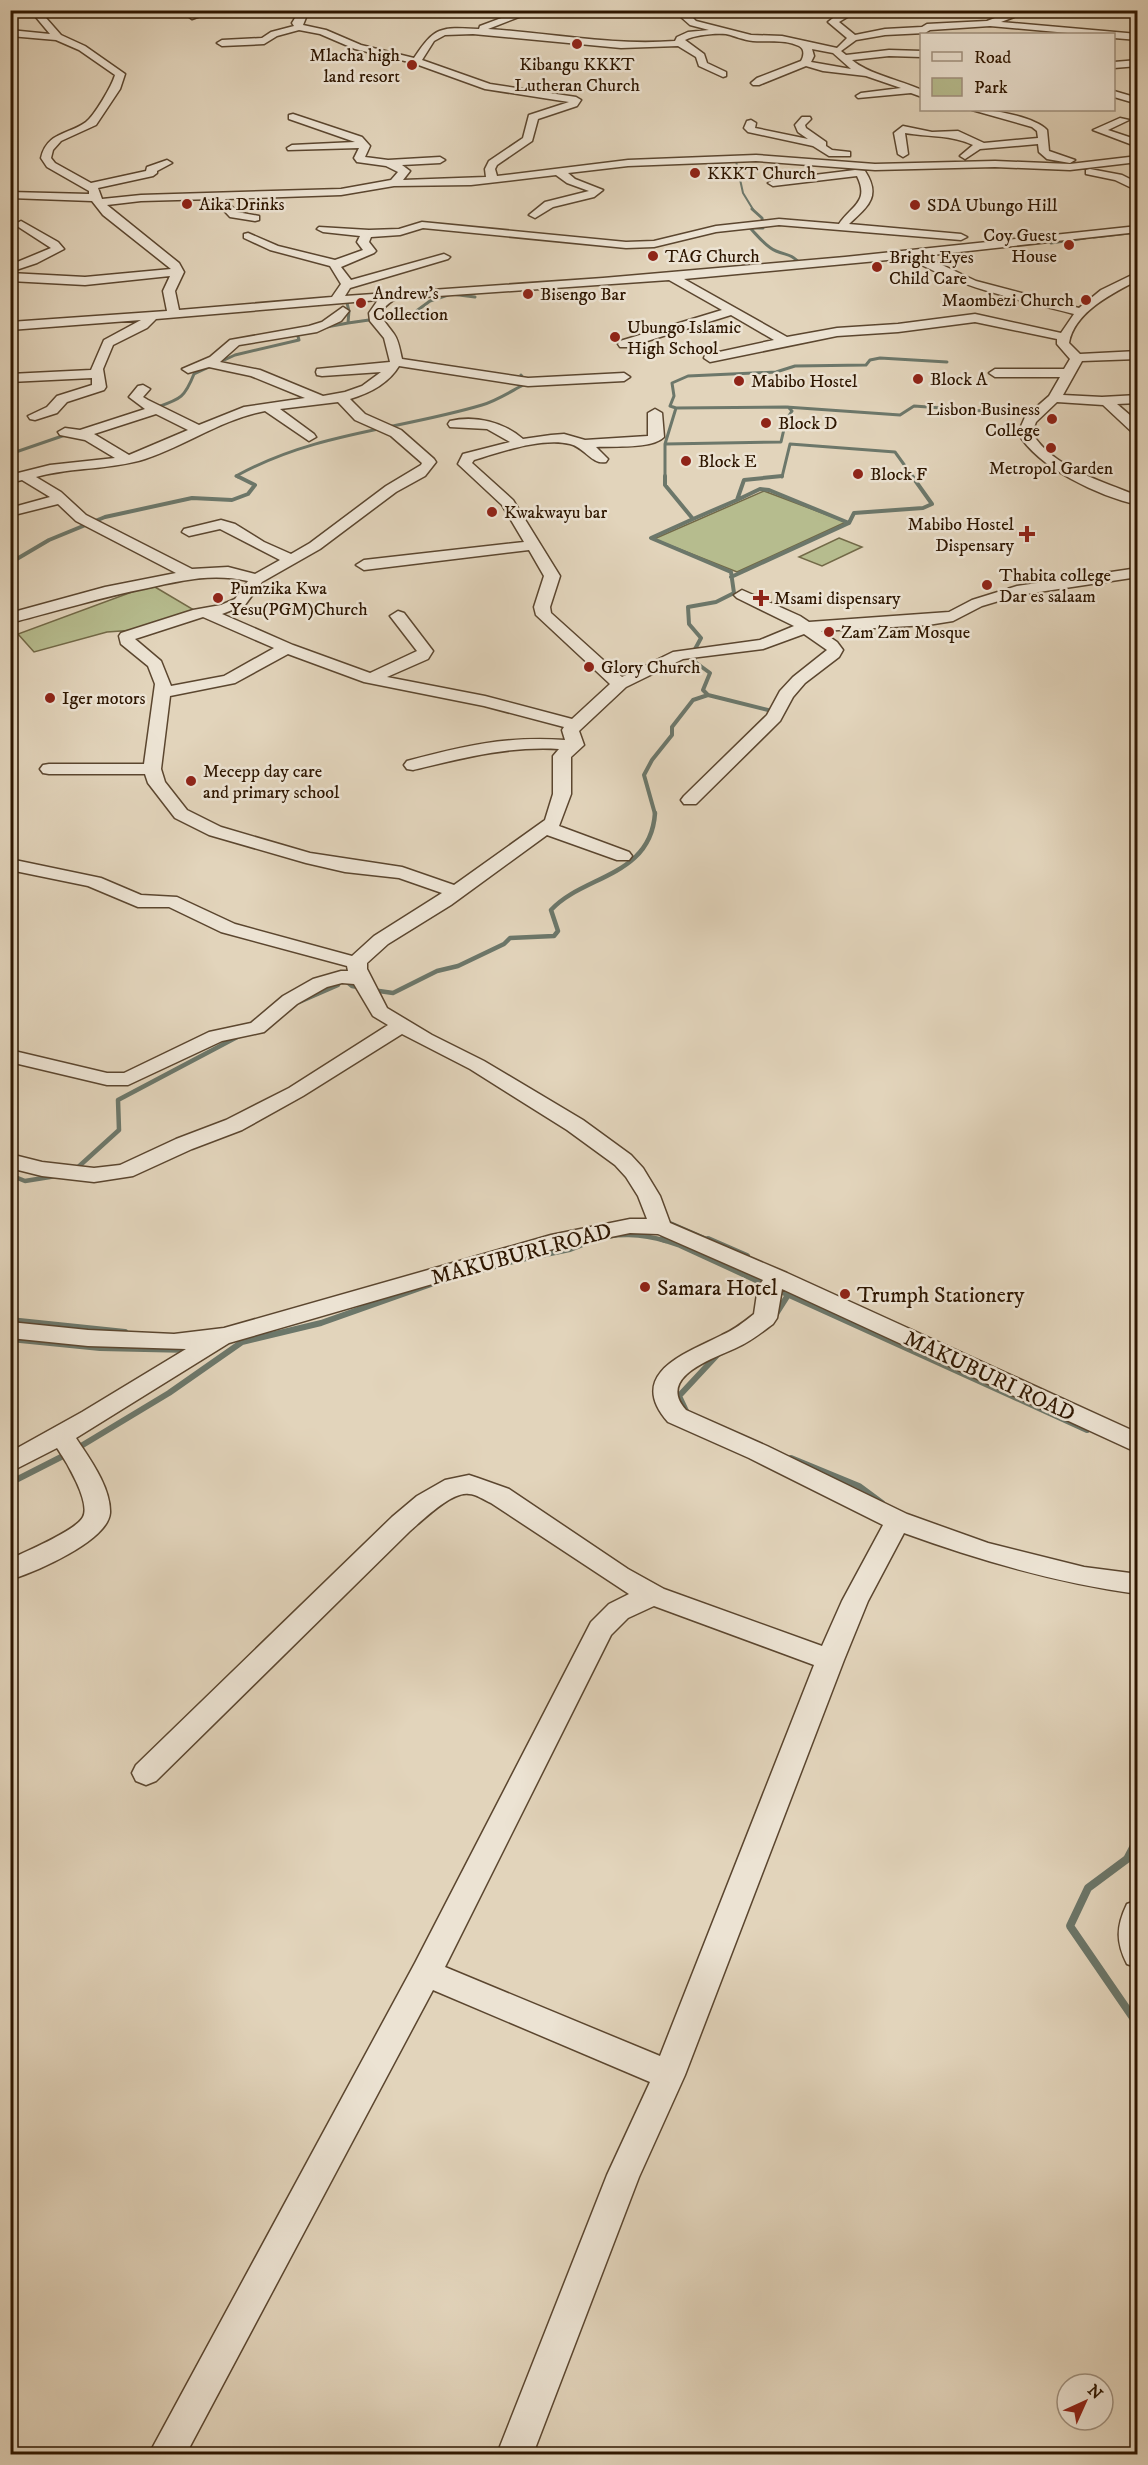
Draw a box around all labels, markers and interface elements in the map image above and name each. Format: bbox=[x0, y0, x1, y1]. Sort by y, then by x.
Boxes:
legend bbox=[920, 33, 1115, 111]
marker: Kibangu KKKT Lutheran Church bbox=[570, 37, 584, 51]
place label: Mlacha high land resort bbox=[310, 45, 401, 88]
text: Road bbox=[974, 47, 1011, 69]
place label: Kibangu KKKT Lutheran Church bbox=[514, 54, 640, 97]
marker: Mlacha high land resort bbox=[405, 58, 419, 72]
text: Park bbox=[974, 77, 1008, 99]
place label: KKKT Church bbox=[707, 163, 817, 185]
marker: KKKT Church bbox=[688, 166, 702, 180]
place label: Aika Drinks bbox=[199, 194, 285, 216]
place label: SDA Ubungo Hill bbox=[927, 195, 1058, 217]
marker: Aika Drinks bbox=[180, 197, 194, 211]
marker: SDA Ubungo Hill bbox=[908, 198, 922, 212]
place label: Coy Guest House bbox=[983, 225, 1057, 268]
marker: Coy Guest House bbox=[1062, 238, 1076, 252]
place label: TAG Church bbox=[665, 246, 760, 268]
place label: Bright Eyes Child Care bbox=[889, 247, 974, 290]
marker: TAG Church bbox=[646, 249, 660, 263]
marker: Bright Eyes Child Care bbox=[870, 260, 884, 274]
place label: Andrew's Collection bbox=[373, 283, 449, 326]
place label: Bisengo Bar bbox=[540, 284, 626, 306]
marker: Bisengo Bar bbox=[521, 287, 535, 301]
place label: Maombezi Church bbox=[942, 290, 1075, 312]
marker: Maombezi Church bbox=[1079, 293, 1093, 307]
marker: Andrew's Collection bbox=[354, 296, 368, 310]
place label: Ubungo Islamic High School bbox=[627, 317, 741, 360]
marker: Ubungo Islamic High School bbox=[608, 330, 622, 344]
place label: Block A bbox=[930, 369, 988, 391]
place label: Mabibo Hostel bbox=[751, 371, 858, 393]
marker: Block A bbox=[911, 372, 925, 386]
marker: Mabibo Hostel bbox=[732, 374, 746, 388]
place label: Lisbon Business College bbox=[926, 399, 1040, 442]
marker: Lisbon Business College bbox=[1045, 412, 1059, 426]
place label: Block D bbox=[778, 413, 837, 435]
marker: Block D bbox=[759, 416, 773, 430]
marker: Metropol Garden bbox=[1044, 441, 1058, 455]
place label: Block E bbox=[698, 451, 757, 473]
marker: Block E bbox=[679, 454, 693, 468]
place label: Metropol Garden bbox=[989, 458, 1114, 480]
place label: Block F bbox=[870, 464, 927, 486]
marker: Block F bbox=[851, 467, 865, 481]
place label: Kwakwayu bar bbox=[504, 502, 607, 524]
marker: Kwakwayu bar bbox=[485, 505, 499, 519]
place label: Mabibo Hostel Dispensary bbox=[908, 514, 1015, 557]
marker: Mabibo Hostel Dispensary bbox=[1018, 525, 1036, 543]
place label: Thabita college Dar es salaam bbox=[999, 565, 1111, 608]
place label: Pumzika Kwa Yesu(PGM)Church bbox=[230, 578, 368, 621]
marker: Thabita college Dar es salaam bbox=[980, 578, 994, 592]
place label: Msami dispensary bbox=[774, 588, 901, 610]
marker: Msami dispensary bbox=[752, 589, 770, 607]
marker: Pumzika Kwa Yesu(PGM)Church bbox=[211, 591, 225, 605]
place label: Zam Zam Mosque bbox=[841, 622, 970, 644]
marker: Zam Zam Mosque bbox=[822, 625, 836, 639]
place label: Glory Church bbox=[601, 657, 701, 679]
marker: Glory Church bbox=[582, 660, 596, 674]
place label: Iger motors bbox=[62, 688, 146, 710]
marker: Iger motors bbox=[43, 691, 57, 705]
place label: Mecepp day care and primary school bbox=[203, 761, 340, 804]
marker: Mecepp day care and primary school bbox=[184, 774, 198, 788]
street label: MAKUBURI ROAD bbox=[428, 1217, 615, 1292]
place label: Samara Hotel bbox=[657, 1275, 778, 1302]
marker: Samara Hotel bbox=[638, 1280, 652, 1294]
place label: Trumph Stationery bbox=[857, 1282, 1025, 1309]
marker: Trumph Stationery bbox=[838, 1287, 852, 1301]
street label: MAKUBURI ROAD bbox=[899, 1325, 1079, 1428]
north arrow bbox=[1055, 2372, 1115, 2432]
text: N bbox=[1083, 2380, 1107, 2404]

